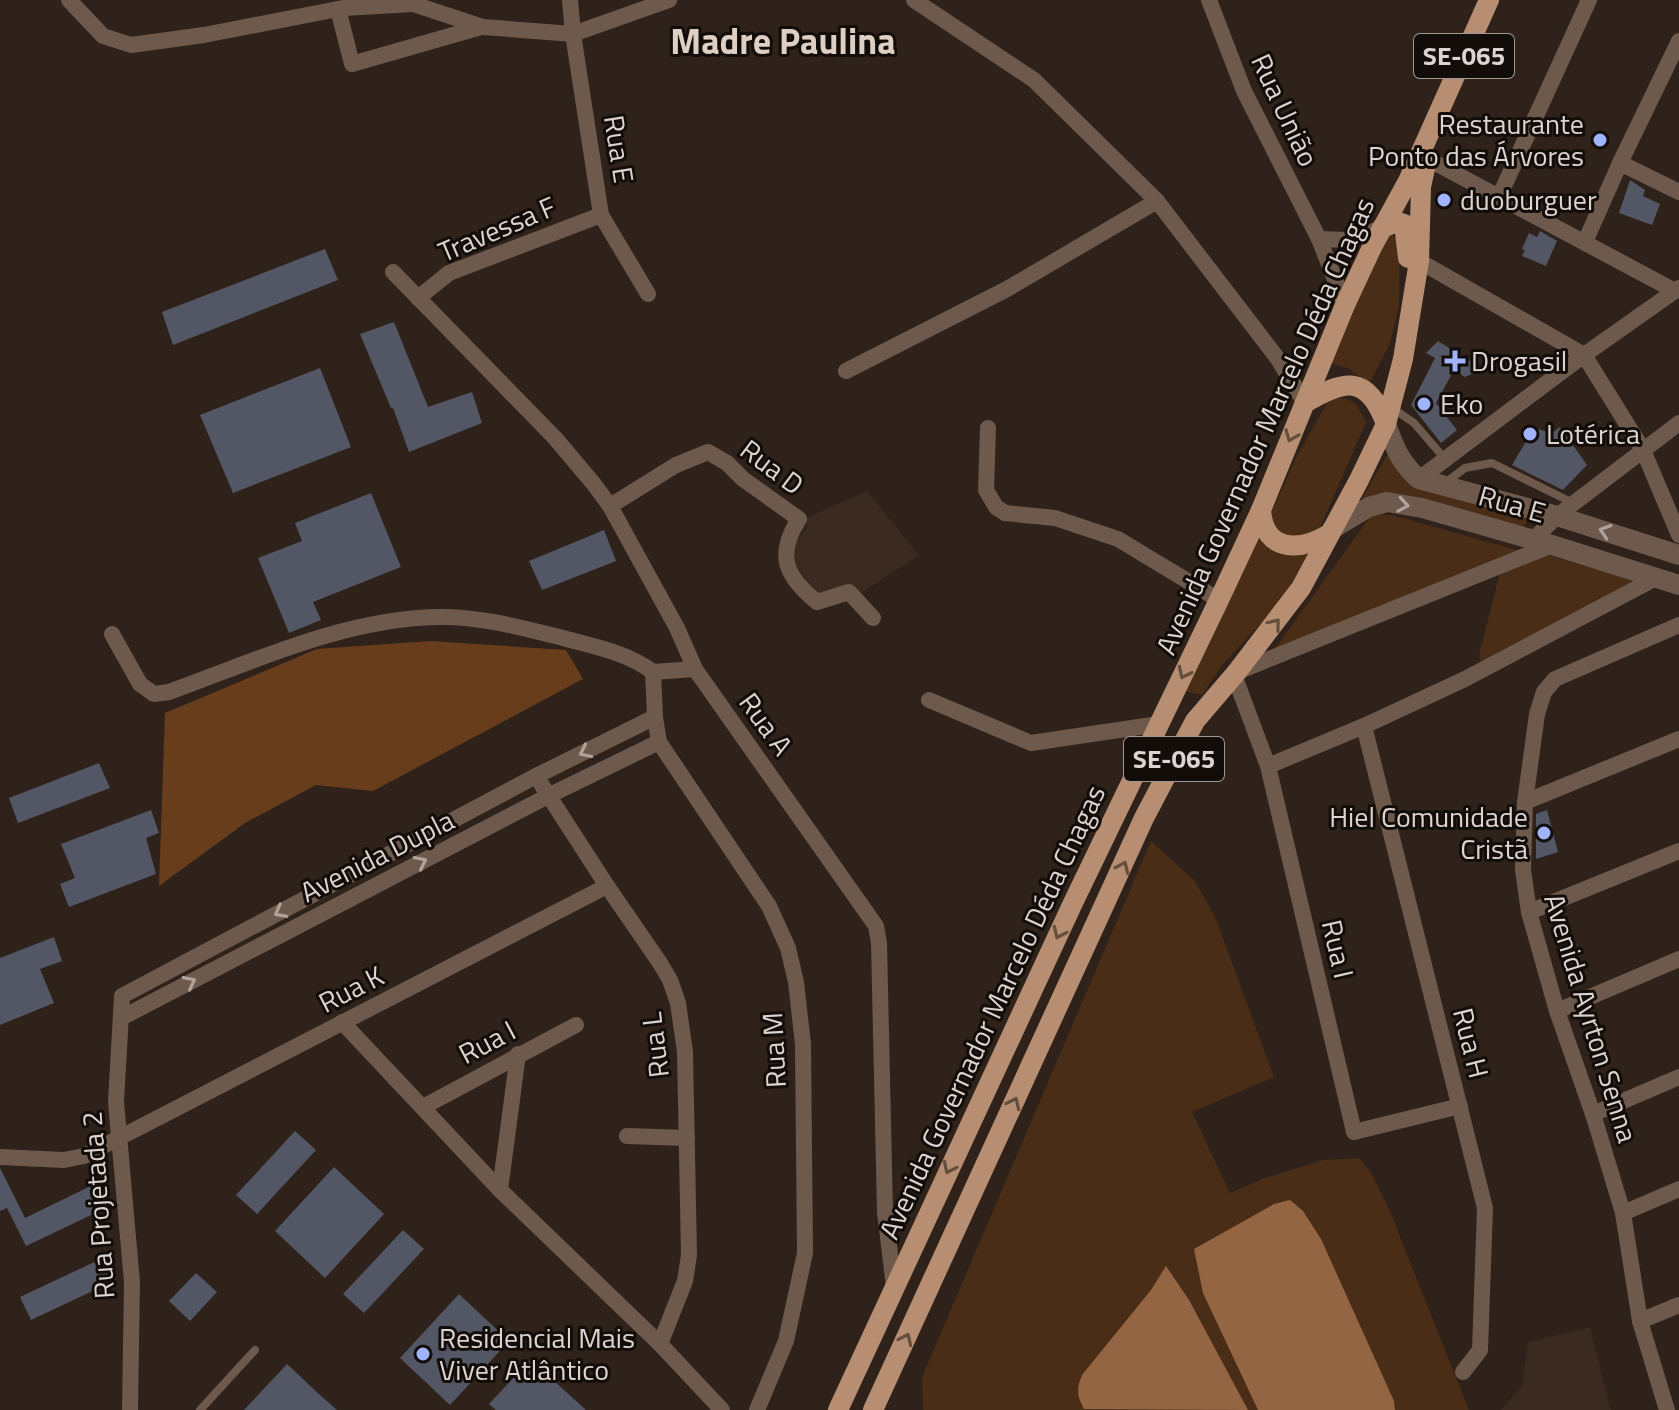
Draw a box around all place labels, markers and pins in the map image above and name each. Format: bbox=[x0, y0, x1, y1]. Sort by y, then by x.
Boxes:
place label: Restaurante Ponto das Árvores bbox=[1368, 102, 1584, 177]
marker: Restaurante Ponto das Árvores bbox=[1591, 131, 1609, 149]
place label: duoburguer bbox=[1460, 178, 1597, 221]
marker: duoburguer bbox=[1435, 191, 1453, 209]
place label: Drogasil bbox=[1471, 339, 1567, 382]
marker: Drogasil bbox=[1446, 352, 1464, 370]
place label: Eko bbox=[1440, 382, 1483, 425]
marker: Eko bbox=[1415, 395, 1433, 413]
place label: Lotérica bbox=[1546, 412, 1640, 455]
marker: Lotérica bbox=[1521, 425, 1539, 443]
place label: Hiel Comunidade Cristã bbox=[1329, 795, 1528, 870]
marker: Hiel Comunidade Cristã bbox=[1535, 824, 1553, 842]
place label: Residencial Mais Viver Atlântico bbox=[439, 1316, 635, 1391]
marker: Residencial Mais Viver Atlântico bbox=[414, 1345, 432, 1363]

